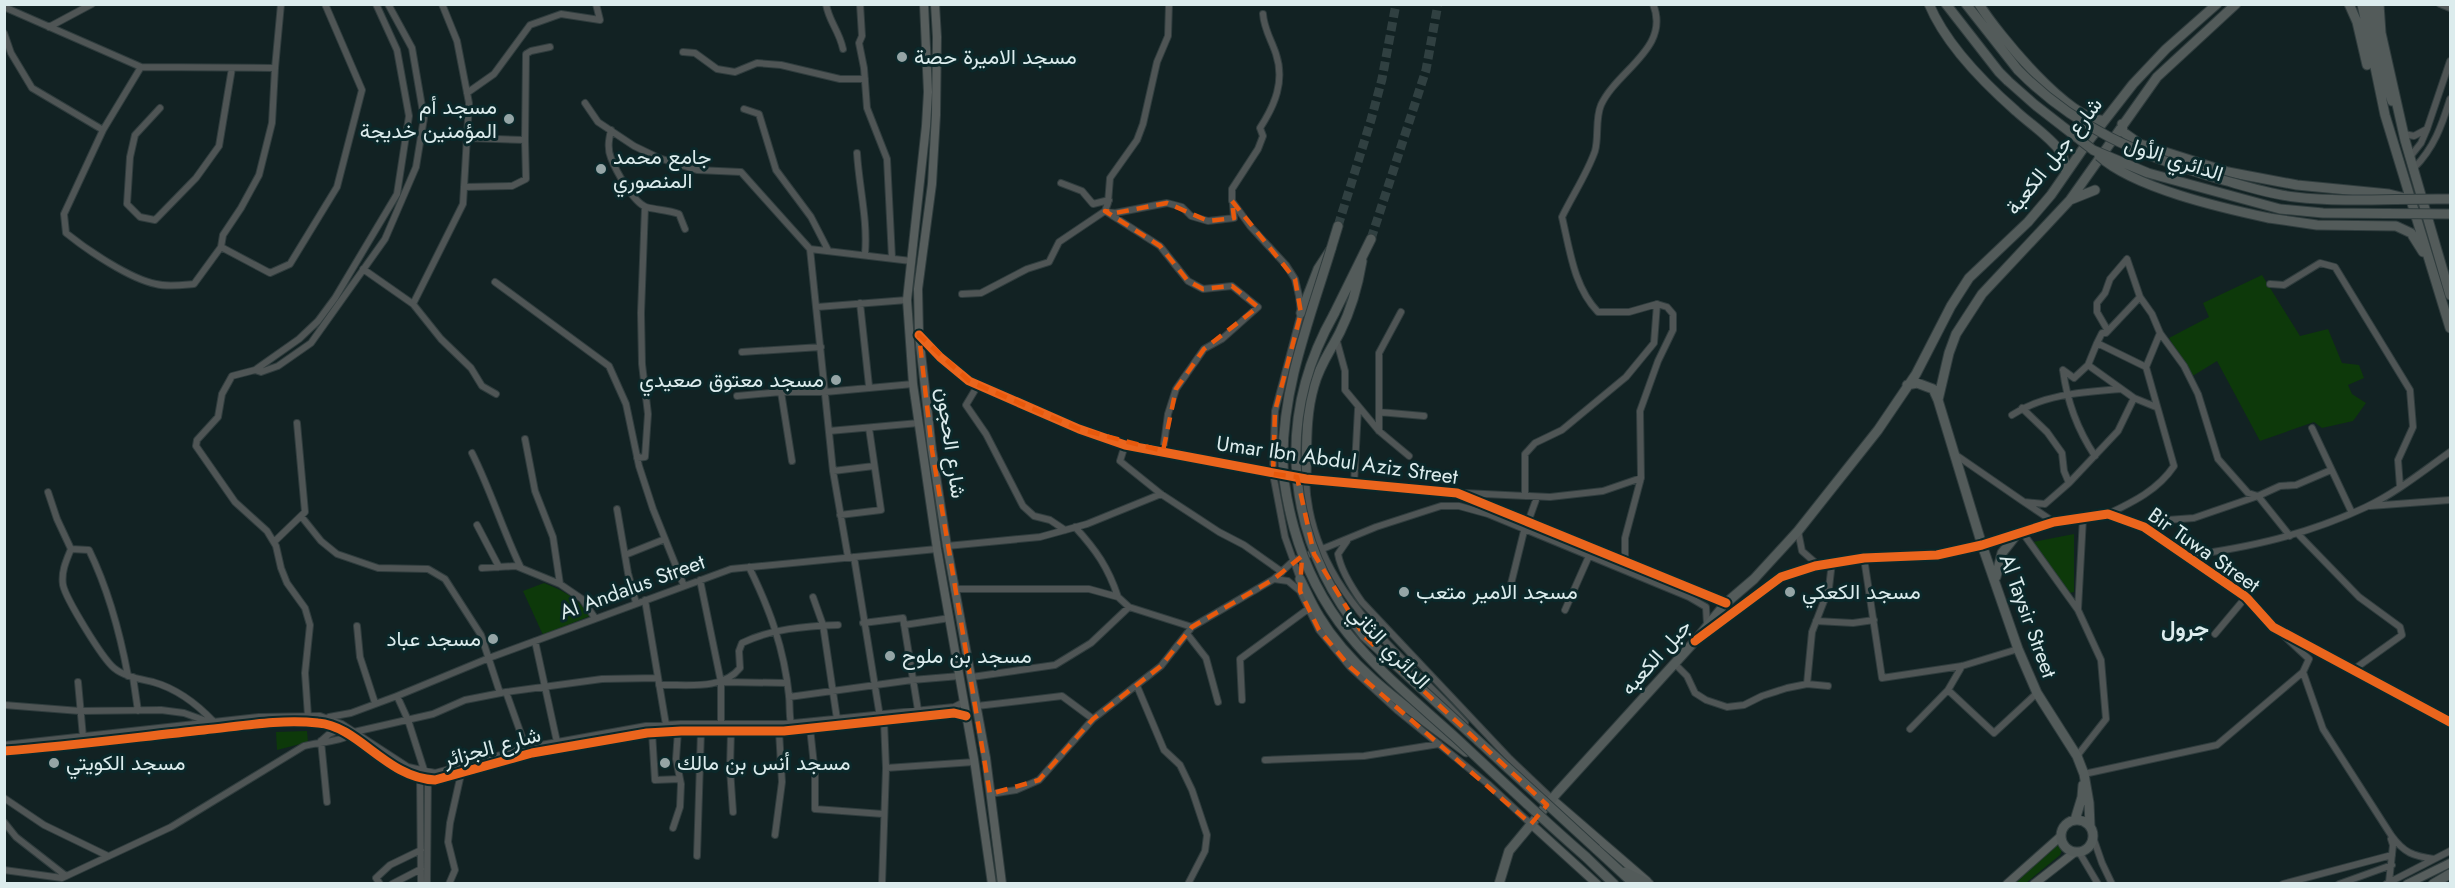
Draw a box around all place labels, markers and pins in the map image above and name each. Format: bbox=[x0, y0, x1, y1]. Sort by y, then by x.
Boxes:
place label: مسجد الاميرة حصة bbox=[914, 42, 1077, 72]
marker: مسجد الاميرة حصة bbox=[895, 50, 909, 64]
place label: مسجد أم المؤمنين خديجة bbox=[360, 92, 497, 146]
marker: مسجد أم المؤمنين خديجة bbox=[502, 112, 516, 126]
place label: جامع محمد المنصوري bbox=[613, 142, 711, 198]
marker: جامع محمد المنصوري bbox=[594, 162, 608, 176]
place label: مسجد معتوق صعيدي bbox=[639, 365, 824, 397]
marker: مسجد معتوق صعيدي bbox=[829, 373, 843, 387]
place label: مسجد الامير متعب bbox=[1416, 577, 1578, 607]
place label: مسجد الكعكي bbox=[1802, 577, 1921, 609]
marker: مسجد الامير متعب bbox=[1397, 585, 1411, 599]
marker: مسجد الكعكي bbox=[1783, 585, 1797, 599]
place label: مسجد عباد bbox=[387, 624, 481, 654]
marker: مسجد عباد bbox=[486, 632, 500, 646]
place label: مسجد بن ملوح bbox=[902, 641, 1032, 671]
marker: مسجد بن ملوح bbox=[883, 649, 897, 663]
place label: مسجد الكويتي bbox=[66, 748, 185, 780]
place label: مسجد أنس بن مالك bbox=[677, 748, 850, 778]
marker: مسجد الكويتي bbox=[47, 756, 61, 770]
marker: مسجد أنس بن مالك bbox=[658, 756, 672, 770]

